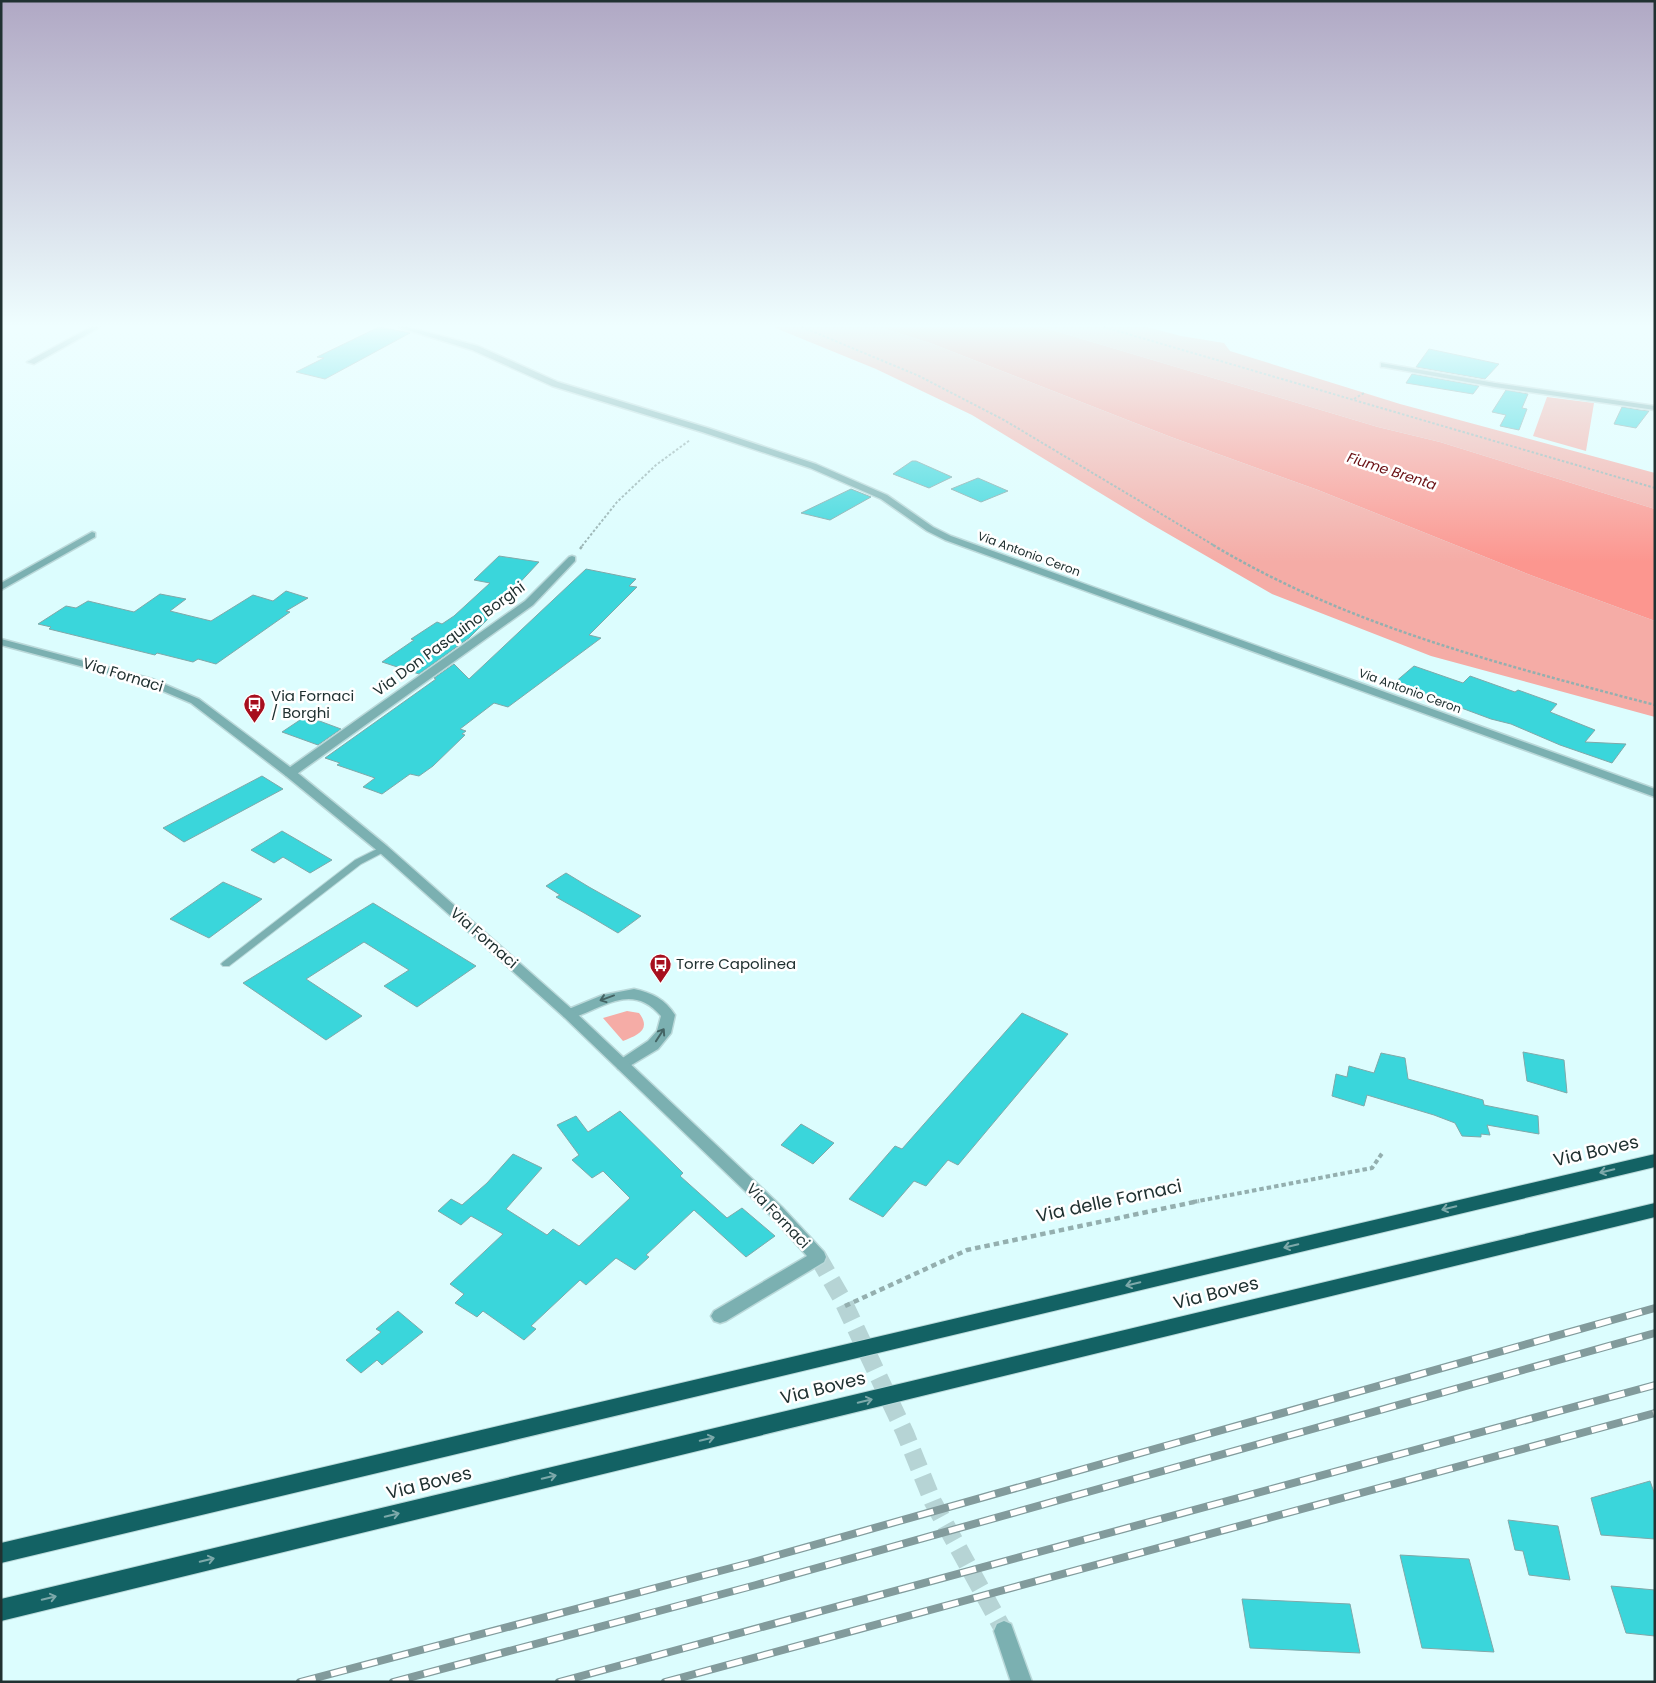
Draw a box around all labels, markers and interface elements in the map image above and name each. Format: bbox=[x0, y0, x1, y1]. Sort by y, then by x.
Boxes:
water label: Fiume Brenta bbox=[1345, 447, 1440, 495]
street label: Via Antonio Ceron bbox=[975, 527, 1083, 580]
street label: Via Don Pasquino Borghi bbox=[369, 576, 529, 701]
street label: Via Fornaci bbox=[80, 652, 166, 697]
street label: Via Antonio Ceron bbox=[1356, 664, 1464, 717]
place label: Via Fornaci / Borghi bbox=[271, 685, 354, 723]
bus stop icon: Via Fornaci / Borghi bbox=[243, 693, 267, 724]
street label: Via Fornaci bbox=[446, 902, 523, 973]
bus stop icon: Torre Capolinea bbox=[648, 952, 672, 983]
place label: Torre Capolinea bbox=[676, 953, 796, 974]
one-way arrow bbox=[600, 994, 616, 1003]
one-way arrow bbox=[655, 1028, 666, 1042]
street label: Via Boves bbox=[1551, 1129, 1641, 1172]
one-way arrow bbox=[1600, 1167, 1616, 1176]
street label: Via delle Fornaci bbox=[1034, 1173, 1184, 1228]
street label: Via Fornaci bbox=[742, 1178, 815, 1253]
one-way arrow bbox=[1441, 1204, 1457, 1213]
one-way arrow bbox=[1283, 1242, 1299, 1251]
street label: Via Boves bbox=[1171, 1270, 1261, 1315]
one-way arrow bbox=[1125, 1280, 1141, 1289]
street label: Via Boves bbox=[778, 1365, 868, 1410]
one-way arrow bbox=[857, 1396, 873, 1405]
one-way arrow bbox=[699, 1434, 715, 1443]
street label: Via Boves bbox=[384, 1460, 474, 1505]
one-way arrow bbox=[541, 1472, 557, 1481]
one-way arrow bbox=[383, 1510, 399, 1519]
one-way arrow bbox=[198, 1555, 214, 1564]
one-way arrow bbox=[40, 1593, 56, 1603]

